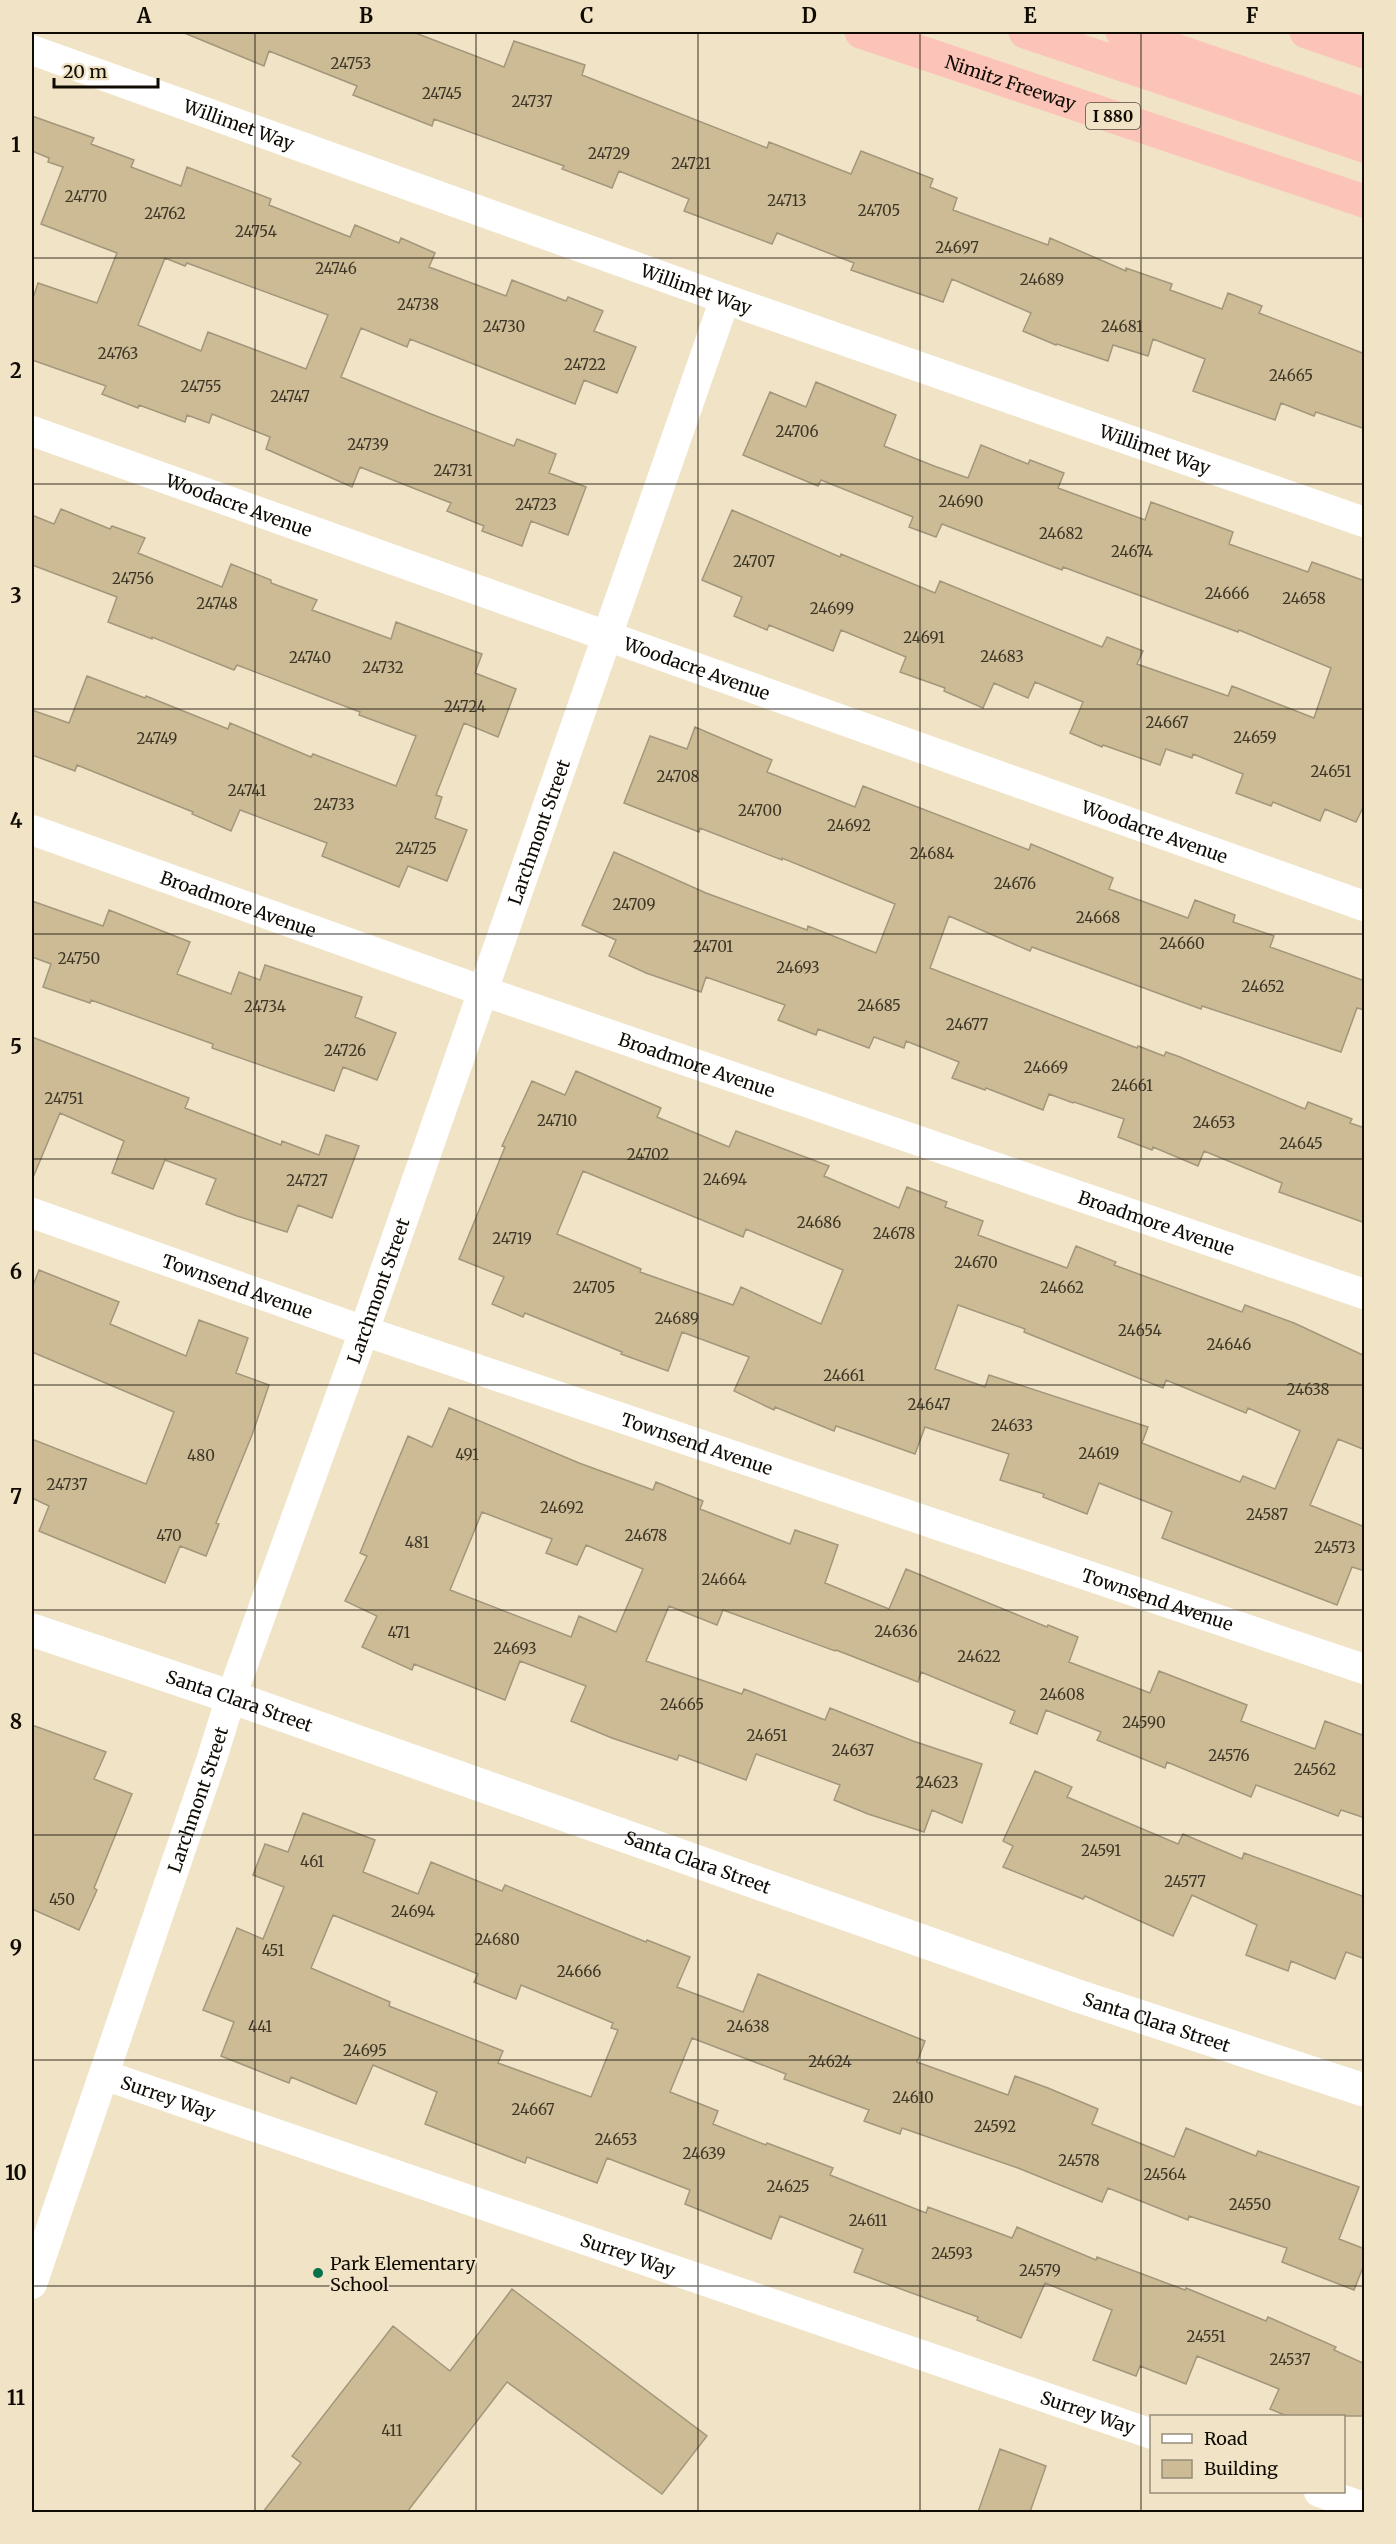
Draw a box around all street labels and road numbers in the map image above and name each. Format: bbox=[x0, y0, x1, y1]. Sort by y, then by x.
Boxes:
street label: Nimitz Freeway bbox=[942, 50, 1080, 115]
street label: Willimet Way bbox=[179, 94, 298, 155]
road number: I 880 bbox=[1086, 103, 1140, 129]
street label: Willimet Way bbox=[637, 258, 755, 319]
street label: Willimet Way bbox=[1096, 419, 1214, 479]
street label: Woodacre Avenue bbox=[162, 468, 315, 542]
street label: Woodacre Avenue bbox=[620, 631, 773, 705]
street label: Larchmont Street bbox=[503, 756, 575, 908]
street label: Woodacre Avenue bbox=[1078, 794, 1231, 868]
street label: Broadmore Avenue bbox=[157, 865, 319, 942]
street label: Broadmore Avenue bbox=[616, 1027, 778, 1102]
street label: Broadmore Avenue bbox=[1075, 1185, 1238, 1260]
street label: Larchmont Street bbox=[342, 1215, 414, 1366]
street label: Townsend Avenue bbox=[159, 1249, 316, 1323]
street label: Townsend Avenue bbox=[618, 1407, 776, 1480]
street label: Townsend Avenue bbox=[1079, 1563, 1236, 1635]
street label: Santa Clara Street bbox=[163, 1664, 316, 1736]
street label: Larchmont Street bbox=[162, 1724, 233, 1875]
street label: Santa Clara Street bbox=[621, 1825, 774, 1898]
street label: Santa Clara Street bbox=[1080, 1987, 1233, 2057]
street label: Surrey Way bbox=[118, 2070, 219, 2124]
street label: Surrey Way bbox=[578, 2228, 679, 2282]
street label: Surrey Way bbox=[1037, 2385, 1139, 2439]

